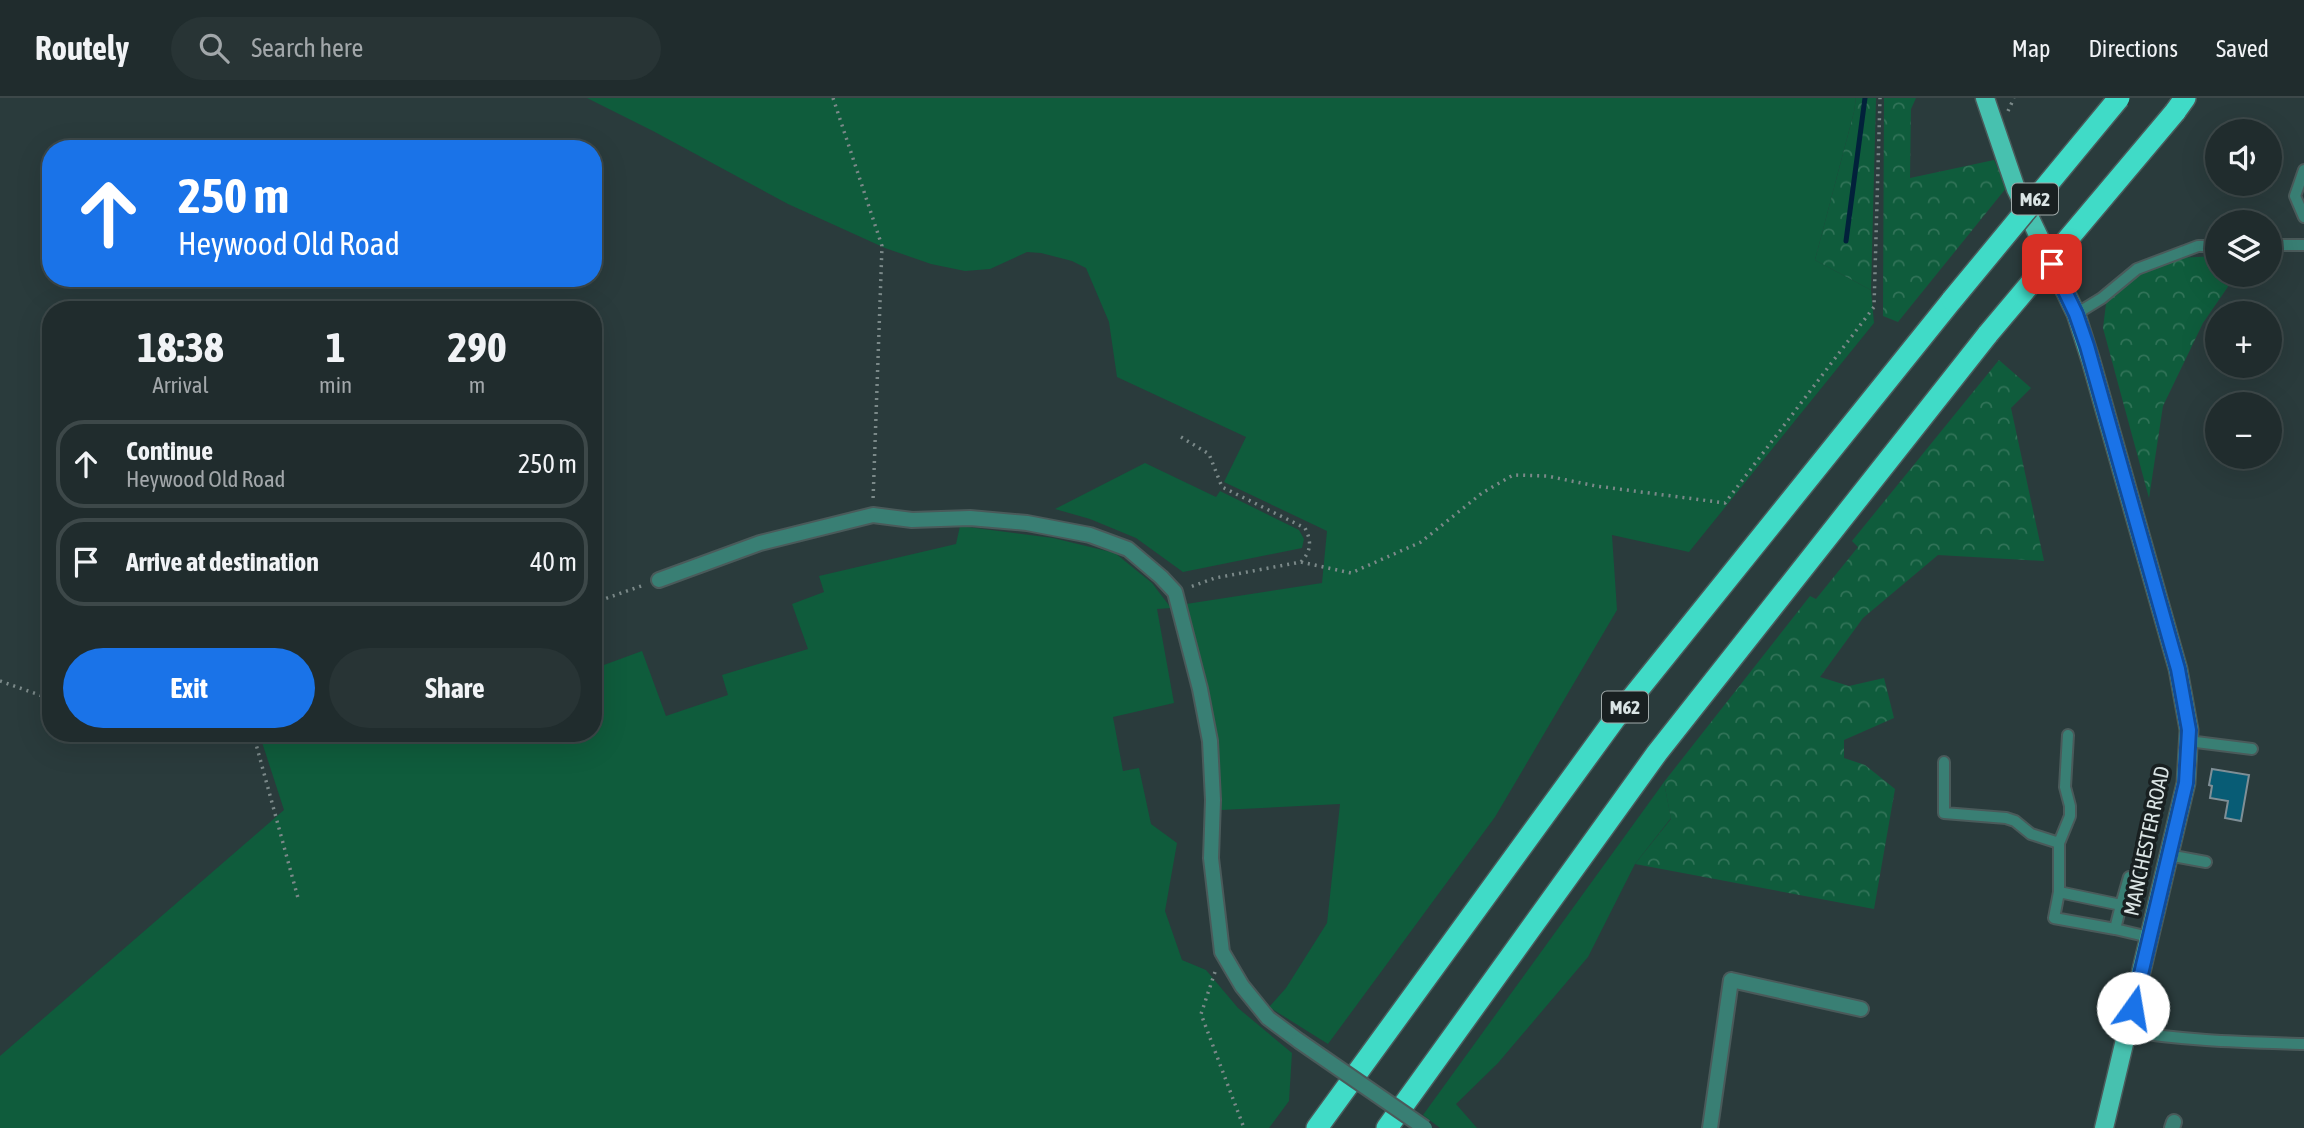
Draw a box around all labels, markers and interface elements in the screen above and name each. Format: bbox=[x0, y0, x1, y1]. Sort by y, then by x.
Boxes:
search box bbox=[171, 17, 661, 80]
text: Routely bbox=[35, 29, 129, 67]
icon: search bbox=[195, 29, 233, 67]
text: Search here bbox=[251, 33, 363, 63]
text: Map bbox=[2012, 35, 2050, 62]
text: Directions bbox=[2088, 35, 2178, 62]
text: Saved bbox=[2216, 35, 2269, 62]
map controls bbox=[2205, 119, 2282, 469]
button: sound bbox=[2205, 119, 2282, 196]
text: 250 m bbox=[178, 167, 289, 223]
icon: ahead bbox=[63, 168, 154, 259]
road number: M62 bbox=[2012, 184, 2058, 214]
button: layers bbox=[2205, 210, 2282, 287]
text: Heywood Old Road bbox=[178, 225, 400, 262]
pin bbox=[2022, 234, 2082, 294]
icon: arrive bbox=[2033, 245, 2071, 283]
button: + bbox=[2205, 301, 2282, 378]
text: 18:38 bbox=[137, 323, 224, 371]
text: 1 bbox=[326, 323, 345, 371]
text: 290 bbox=[447, 323, 507, 371]
text: Arrival bbox=[152, 372, 209, 398]
text: min bbox=[319, 372, 352, 398]
text: m bbox=[469, 372, 485, 398]
button: − bbox=[2205, 392, 2282, 469]
text: Continue bbox=[126, 436, 213, 466]
icon: ahead bbox=[67, 445, 105, 483]
text: 250 m bbox=[518, 449, 577, 479]
text: Heywood Old Road bbox=[126, 466, 285, 492]
icon: arrive bbox=[67, 543, 105, 581]
text: Arrive at destination bbox=[126, 547, 319, 577]
text: 40 m bbox=[530, 547, 577, 577]
button: Exit bbox=[63, 648, 315, 728]
button: Share bbox=[329, 648, 581, 728]
road number: M62 bbox=[1602, 692, 1648, 722]
street label: MANCHESTER ROAD bbox=[2118, 764, 2174, 918]
position arrow bbox=[2096, 971, 2170, 1045]

